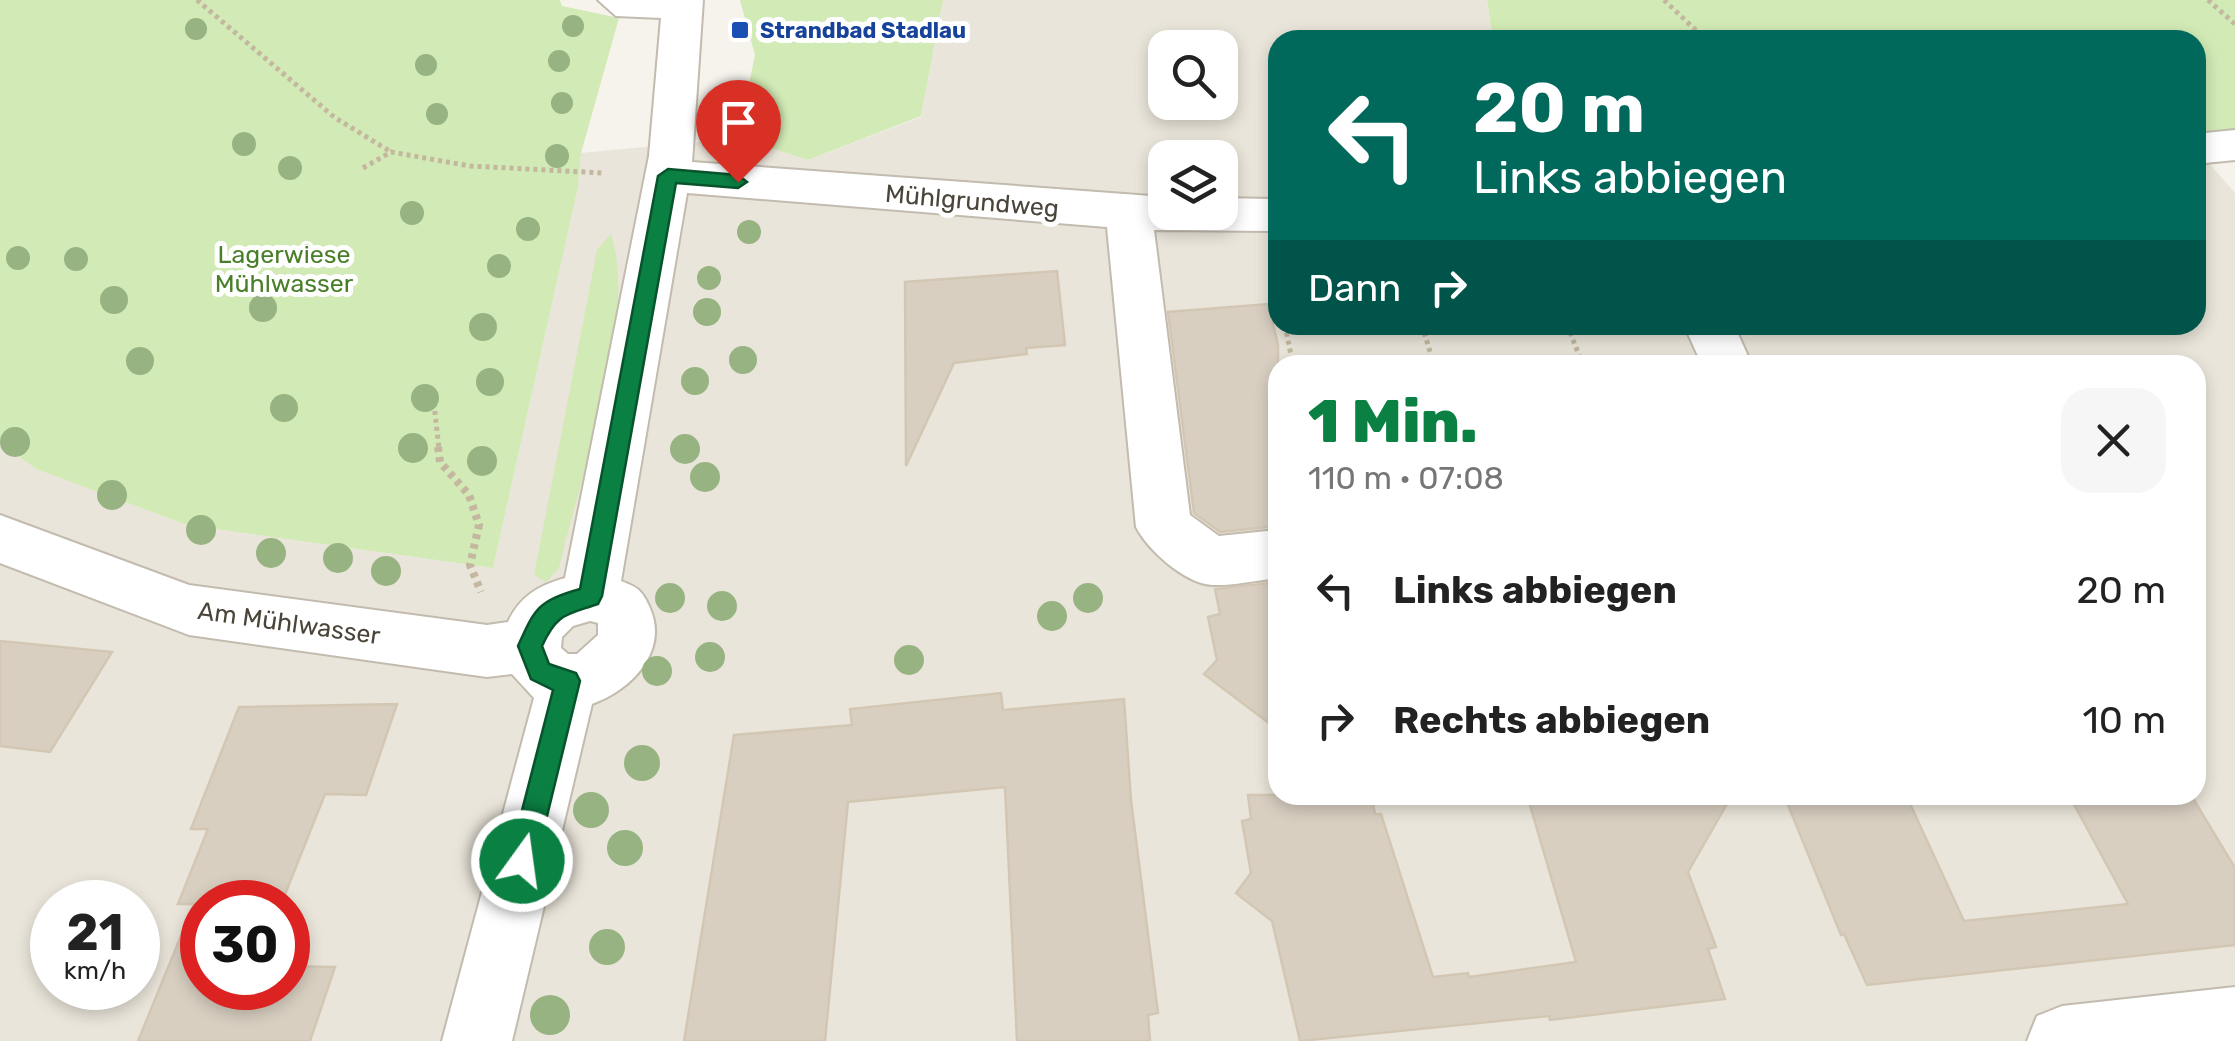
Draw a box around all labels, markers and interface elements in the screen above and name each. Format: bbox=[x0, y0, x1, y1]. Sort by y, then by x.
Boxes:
place label: Strandbad Stadlau bbox=[760, 17, 966, 44]
marker: Strandbad Stadlau bbox=[729, 19, 751, 41]
map controls bbox=[1148, 30, 1238, 230]
button: search bbox=[1148, 30, 1238, 120]
text: 20 m bbox=[1473, 67, 1645, 150]
icon: left bbox=[1308, 70, 1438, 200]
pin bbox=[696, 80, 781, 183]
icon: arrive bbox=[711, 95, 766, 150]
button: layers bbox=[1148, 140, 1238, 230]
text: Links abbiegen bbox=[1473, 151, 1787, 204]
street label: Mühlgrundweg bbox=[884, 179, 1060, 223]
park label: Lagerwiese Mühlwasser bbox=[215, 240, 354, 298]
icon: right bbox=[1421, 260, 1476, 315]
text: Dann bbox=[1308, 265, 1401, 311]
text: 1 Min. bbox=[1308, 386, 1478, 457]
button: close bbox=[2061, 388, 2166, 493]
text: 110 m · 07:08 bbox=[1308, 459, 1504, 497]
icon: left bbox=[1308, 563, 1363, 618]
text: Links abbiegen bbox=[1393, 567, 1677, 613]
text: 20 m bbox=[2076, 567, 2166, 613]
street label: Am Mühlwasser bbox=[196, 596, 383, 650]
icon: right bbox=[1308, 693, 1363, 748]
text: Rechts abbiegen bbox=[1393, 697, 1710, 743]
text: 10 m bbox=[2083, 697, 2166, 743]
position arrow bbox=[470, 809, 574, 913]
speed limit sign: 30 bbox=[180, 880, 310, 1010]
text: 21 bbox=[66, 903, 124, 963]
text: km/h bbox=[64, 956, 126, 985]

